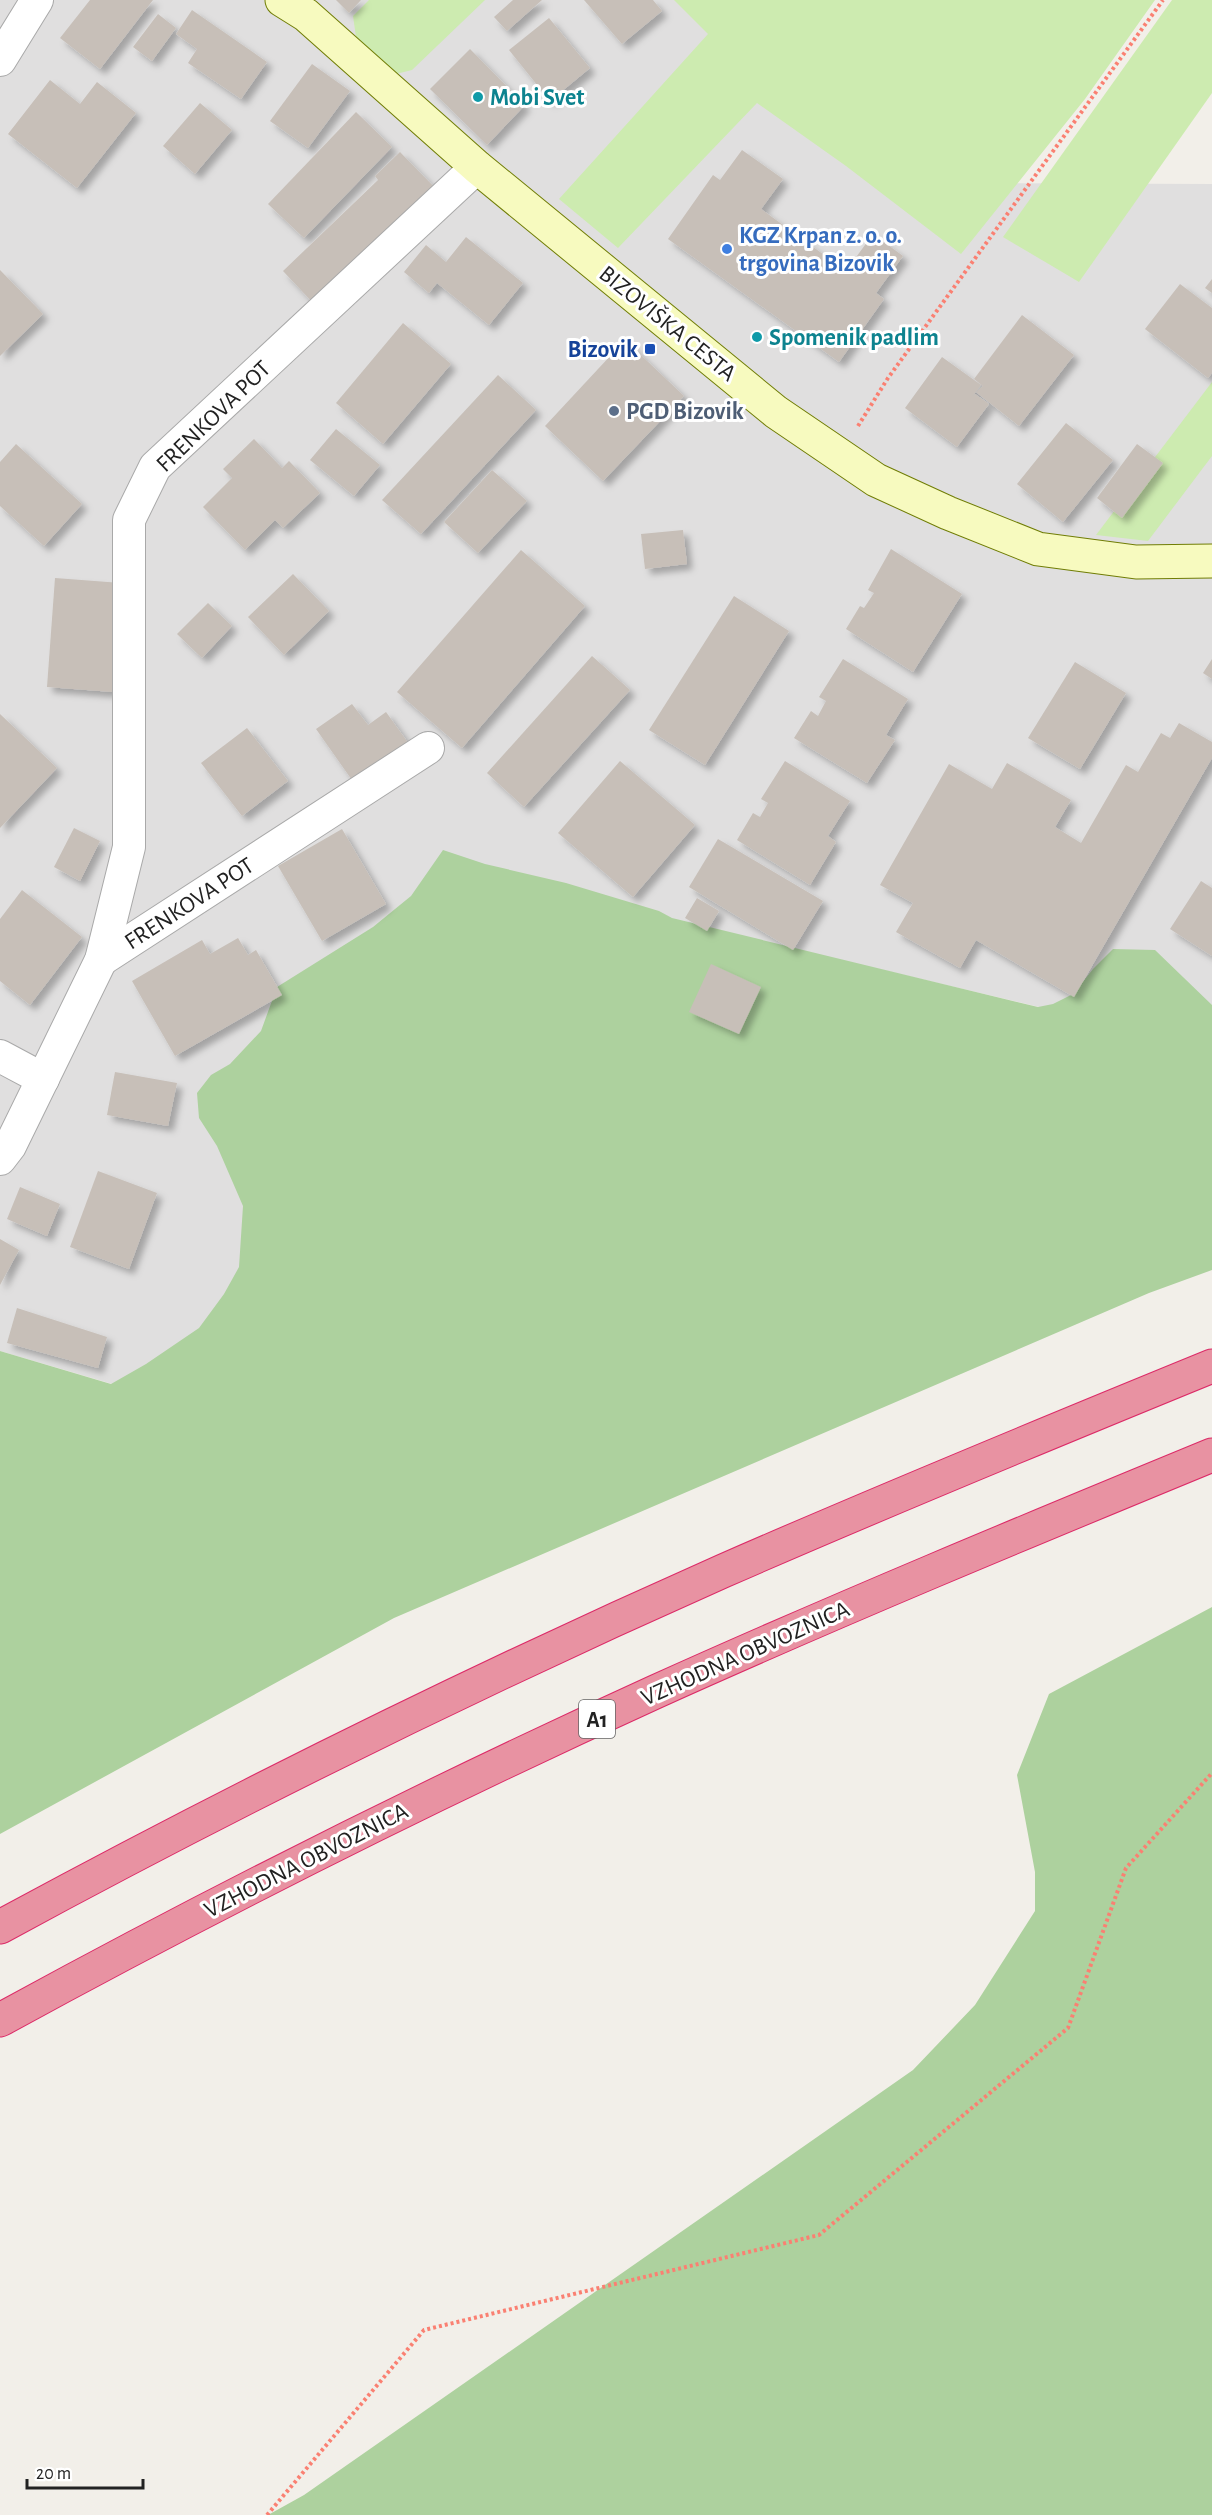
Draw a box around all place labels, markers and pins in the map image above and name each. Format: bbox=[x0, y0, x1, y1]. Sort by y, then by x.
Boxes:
place label: Mobi Svet bbox=[490, 86, 584, 110]
marker: Mobi Svet bbox=[471, 90, 485, 104]
place label: KGZ Krpan z. o. o. trgovina Bizovik bbox=[739, 224, 902, 276]
marker: KGZ Krpan z. o. o. trgovina Bizovik bbox=[720, 242, 734, 256]
place label: Spomenik padlim bbox=[769, 326, 939, 350]
marker: Spomenik padlim bbox=[750, 330, 764, 344]
place label: Bizovik bbox=[567, 338, 638, 362]
marker: Bizovik bbox=[643, 342, 657, 356]
place label: PGD Bizovik bbox=[626, 400, 744, 424]
marker: PGD Bizovik bbox=[607, 404, 621, 418]

